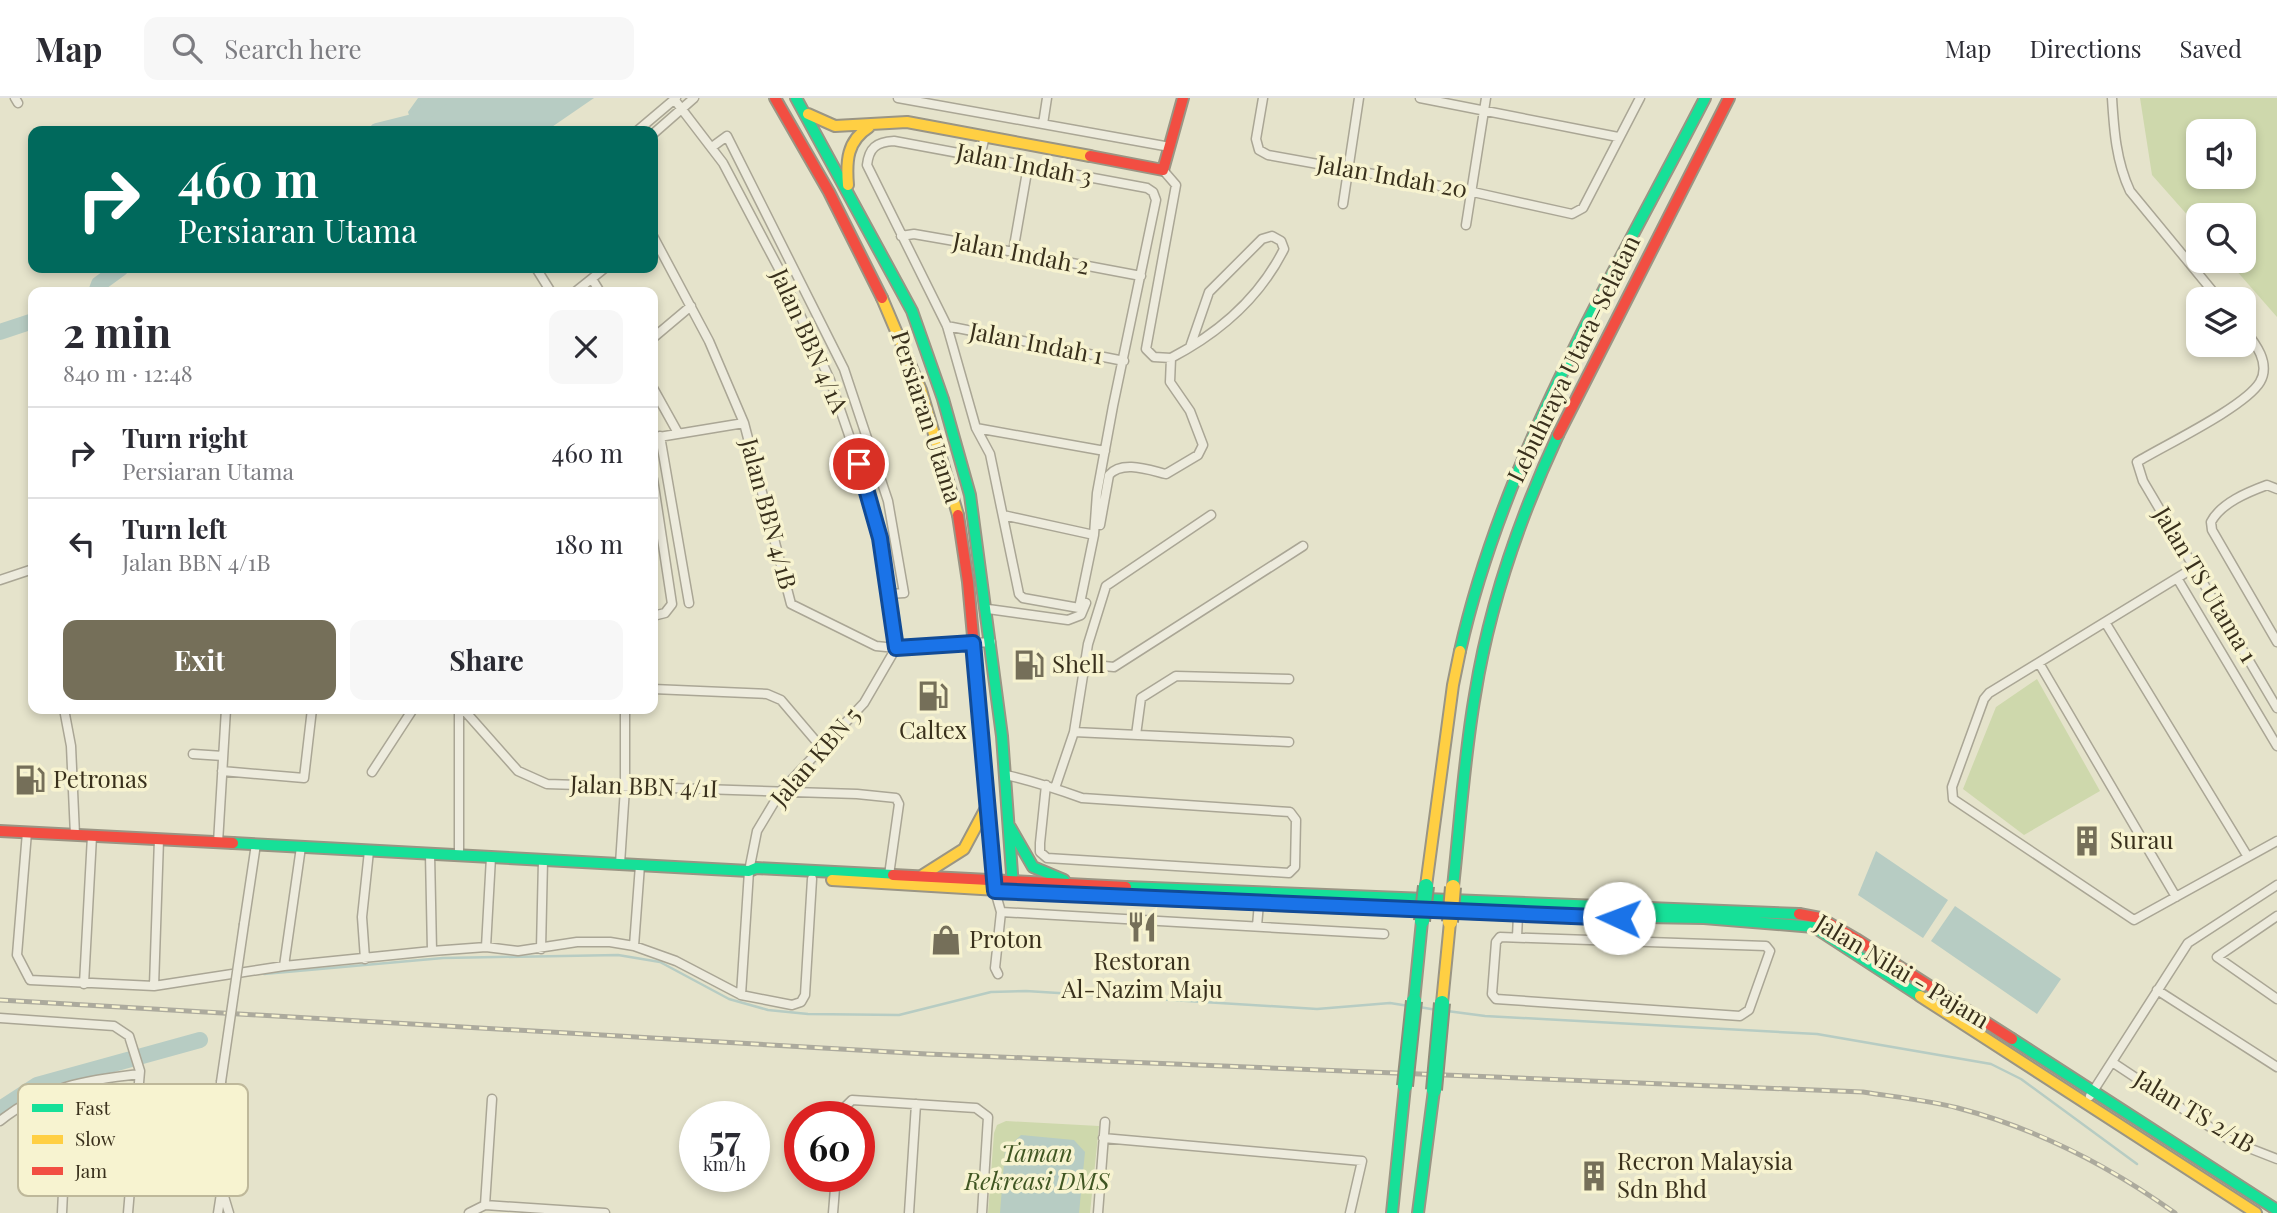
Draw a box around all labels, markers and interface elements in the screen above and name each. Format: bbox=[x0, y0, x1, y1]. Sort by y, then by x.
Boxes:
search box bbox=[144, 17, 634, 80]
text: Map bbox=[35, 26, 102, 70]
icon: search bbox=[168, 29, 206, 67]
text: Search here bbox=[224, 31, 362, 66]
text: Map bbox=[1945, 32, 1991, 64]
text: Directions bbox=[2029, 32, 2142, 64]
text: Saved bbox=[2180, 32, 2242, 64]
map controls bbox=[2186, 119, 2256, 357]
button: sound bbox=[2186, 119, 2256, 189]
street label: Jalan Indah 3 bbox=[953, 134, 1095, 192]
text: 460 m bbox=[178, 145, 319, 210]
street label: Jalan Indah 20 bbox=[1313, 146, 1470, 204]
icon: right bbox=[63, 154, 154, 245]
button: search bbox=[2186, 203, 2256, 273]
text: Persiaran Utama bbox=[178, 208, 417, 251]
street label: Jalan Indah 2 bbox=[949, 223, 1092, 281]
street label: Lebuhraya Utara–Selatan bbox=[1498, 229, 1646, 487]
street label: Jalan BBN 4/1A bbox=[764, 262, 857, 418]
button: layers bbox=[2186, 287, 2256, 357]
text: 2 min bbox=[63, 303, 171, 359]
button: close bbox=[549, 310, 623, 384]
street label: Jalan Indah 1 bbox=[966, 313, 1106, 371]
street label: Persiaran Utama bbox=[885, 326, 971, 507]
text: 840 m · 12:48 bbox=[63, 357, 193, 388]
text: Turn right bbox=[122, 420, 248, 455]
icon: right bbox=[63, 434, 101, 472]
street label: Jalan BBN 4/1B bbox=[734, 434, 805, 592]
pin bbox=[829, 434, 889, 494]
text: 460 m bbox=[552, 435, 623, 470]
icon: arrive bbox=[840, 445, 878, 483]
text: Persiaran Utama bbox=[122, 455, 294, 486]
street label: Jalan TS Utama 1 bbox=[2147, 499, 2266, 668]
text: Turn left bbox=[122, 511, 227, 546]
icon: left bbox=[63, 525, 101, 563]
text: 180 m bbox=[555, 526, 623, 561]
text: Jalan BBN 4/1B bbox=[122, 546, 271, 577]
button: Exit bbox=[63, 620, 336, 700]
button: Share bbox=[350, 620, 623, 700]
place label: Shell bbox=[1052, 647, 1105, 679]
fuel station icon: Shell bbox=[1012, 648, 1046, 682]
fuel station icon: Caltex bbox=[916, 679, 950, 713]
street label: Jalan KBN 5 bbox=[762, 699, 867, 813]
place label: Caltex bbox=[899, 713, 968, 745]
place label: Petronas bbox=[53, 762, 148, 794]
fuel station icon: Petronas bbox=[13, 763, 47, 797]
street label: Jalan BBN 4/1I bbox=[568, 766, 719, 804]
place label: Surau bbox=[2110, 823, 2174, 855]
building icon: Surau bbox=[2070, 824, 2104, 858]
position arrow bbox=[1582, 881, 1656, 955]
street label: Jalan Nilai - Pajam bbox=[1809, 905, 1996, 1035]
restaurant icon: Restoran Al-Nazim Maju bbox=[1125, 910, 1159, 944]
place label: Proton bbox=[969, 922, 1042, 954]
shop icon: Proton bbox=[929, 923, 963, 957]
place label: Restoran Al-Nazim Maju bbox=[1060, 944, 1223, 1004]
street label: Jalan TS 2/1B bbox=[2128, 1061, 2262, 1159]
legend bbox=[18, 1084, 248, 1196]
text: Fast bbox=[75, 1094, 111, 1120]
speed limit sign: 60 bbox=[784, 1101, 875, 1192]
text: 57 bbox=[708, 1114, 740, 1161]
text: Slow bbox=[75, 1125, 116, 1151]
park label: Taman Rekreasi DMS bbox=[963, 1136, 1110, 1196]
place label: Recron Malaysia Sdn Bhd bbox=[1617, 1144, 1793, 1204]
text: km/h bbox=[703, 1152, 746, 1176]
text: Jam bbox=[74, 1157, 107, 1183]
building icon: Recron Malaysia Sdn Bhd bbox=[1577, 1159, 1611, 1193]

